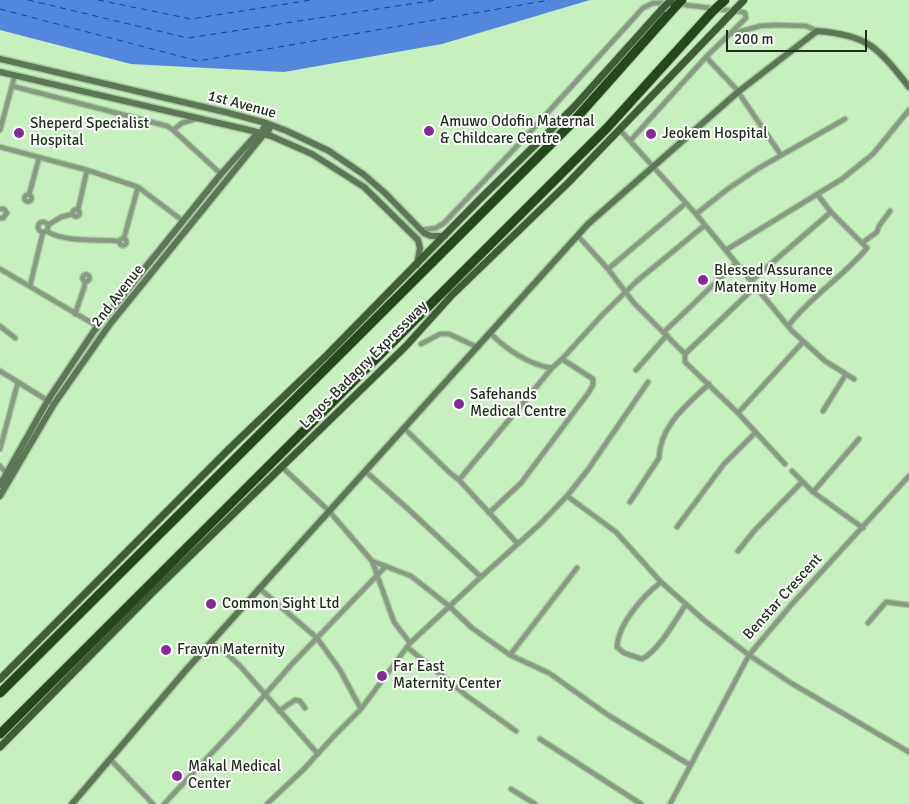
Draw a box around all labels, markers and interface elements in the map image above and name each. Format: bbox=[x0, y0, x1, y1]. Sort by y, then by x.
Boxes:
scale bar bbox=[729, 20, 870, 52]
text: 200 m bbox=[734, 30, 774, 48]
street label: 1st Avenue bbox=[206, 87, 278, 123]
place label: Amuwo Odofin Maternal & Childcare Centre bbox=[440, 113, 595, 148]
place label: Sheperd Specialist Hospital bbox=[30, 115, 149, 150]
marker: Amuwo Odofin Maternal & Childcare Centre bbox=[422, 124, 436, 138]
place label: Jeokem Hospital bbox=[662, 125, 768, 143]
marker: Sheperd Specialist Hospital bbox=[12, 126, 26, 140]
marker: Jeokem Hospital bbox=[644, 127, 658, 141]
street label: 2nd Avenue bbox=[88, 261, 148, 331]
place label: Blessed Assurance Maternity Home bbox=[714, 262, 833, 297]
marker: Blessed Assurance Maternity Home bbox=[696, 273, 710, 287]
street label: Lagos-Badagry Expressway bbox=[296, 297, 432, 433]
place label: Safehands Medical Centre bbox=[470, 386, 567, 421]
marker: Safehands Medical Centre bbox=[452, 397, 466, 411]
street label: Benstar Crescent bbox=[740, 550, 826, 644]
place label: Common Sight Ltd bbox=[222, 595, 339, 613]
marker: Common Sight Ltd bbox=[204, 597, 218, 611]
place label: Fravyn Maternity bbox=[177, 641, 285, 659]
marker: Fravyn Maternity bbox=[159, 643, 173, 657]
place label: Far East Maternity Center bbox=[393, 658, 501, 693]
marker: Far East Maternity Center bbox=[375, 669, 389, 683]
place label: Makal Medical Center bbox=[188, 758, 281, 793]
marker: Makal Medical Center bbox=[170, 769, 184, 783]

